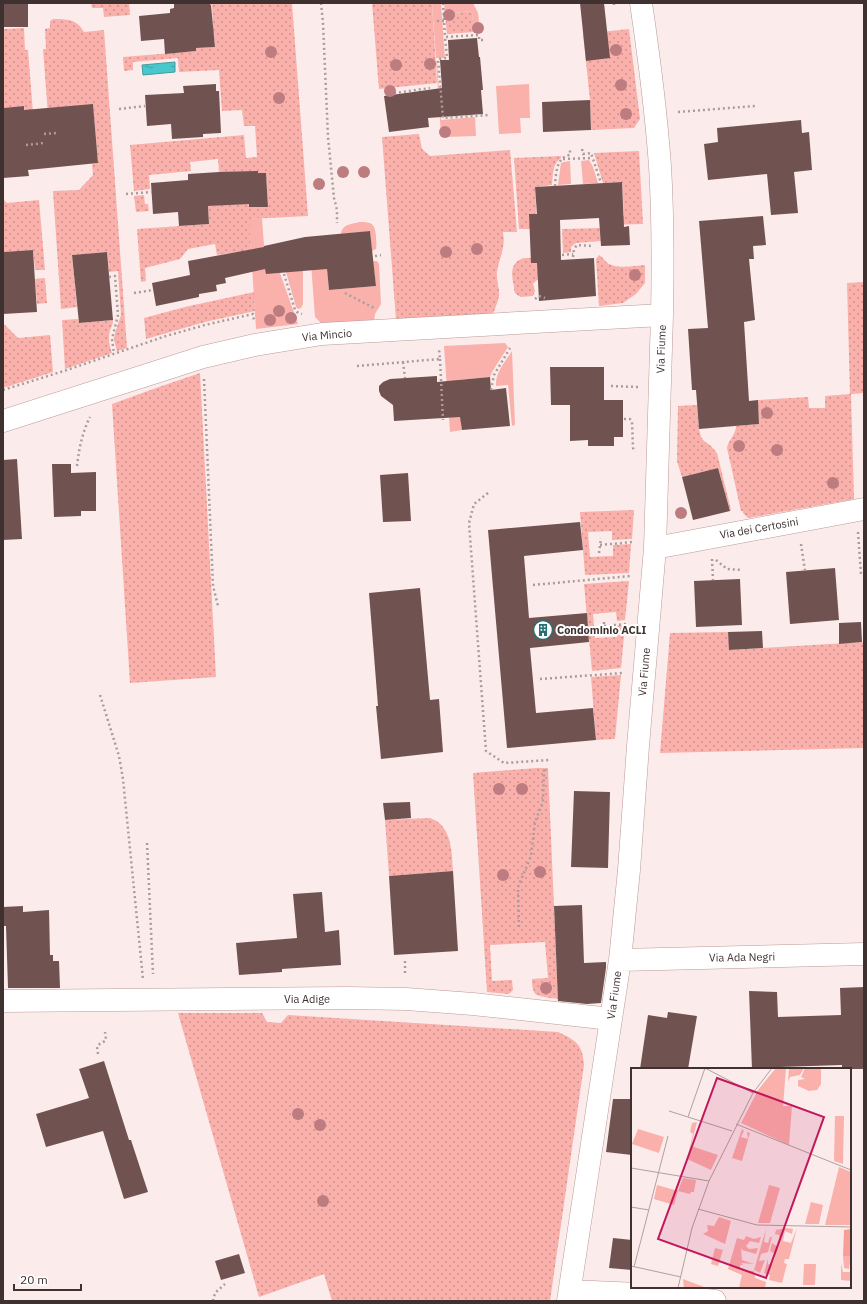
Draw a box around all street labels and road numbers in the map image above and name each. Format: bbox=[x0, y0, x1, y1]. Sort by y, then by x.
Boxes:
street label: Via Fiume bbox=[653, 324, 669, 374]
street label: Via Mincio bbox=[301, 326, 353, 344]
street label: Via dei Certosini bbox=[719, 514, 799, 542]
street label: Via Fiume bbox=[635, 647, 653, 697]
street label: Via Ada Negri bbox=[709, 949, 775, 965]
street label: Via Fiume bbox=[604, 970, 624, 1020]
street label: Via Adige bbox=[284, 992, 330, 1006]

